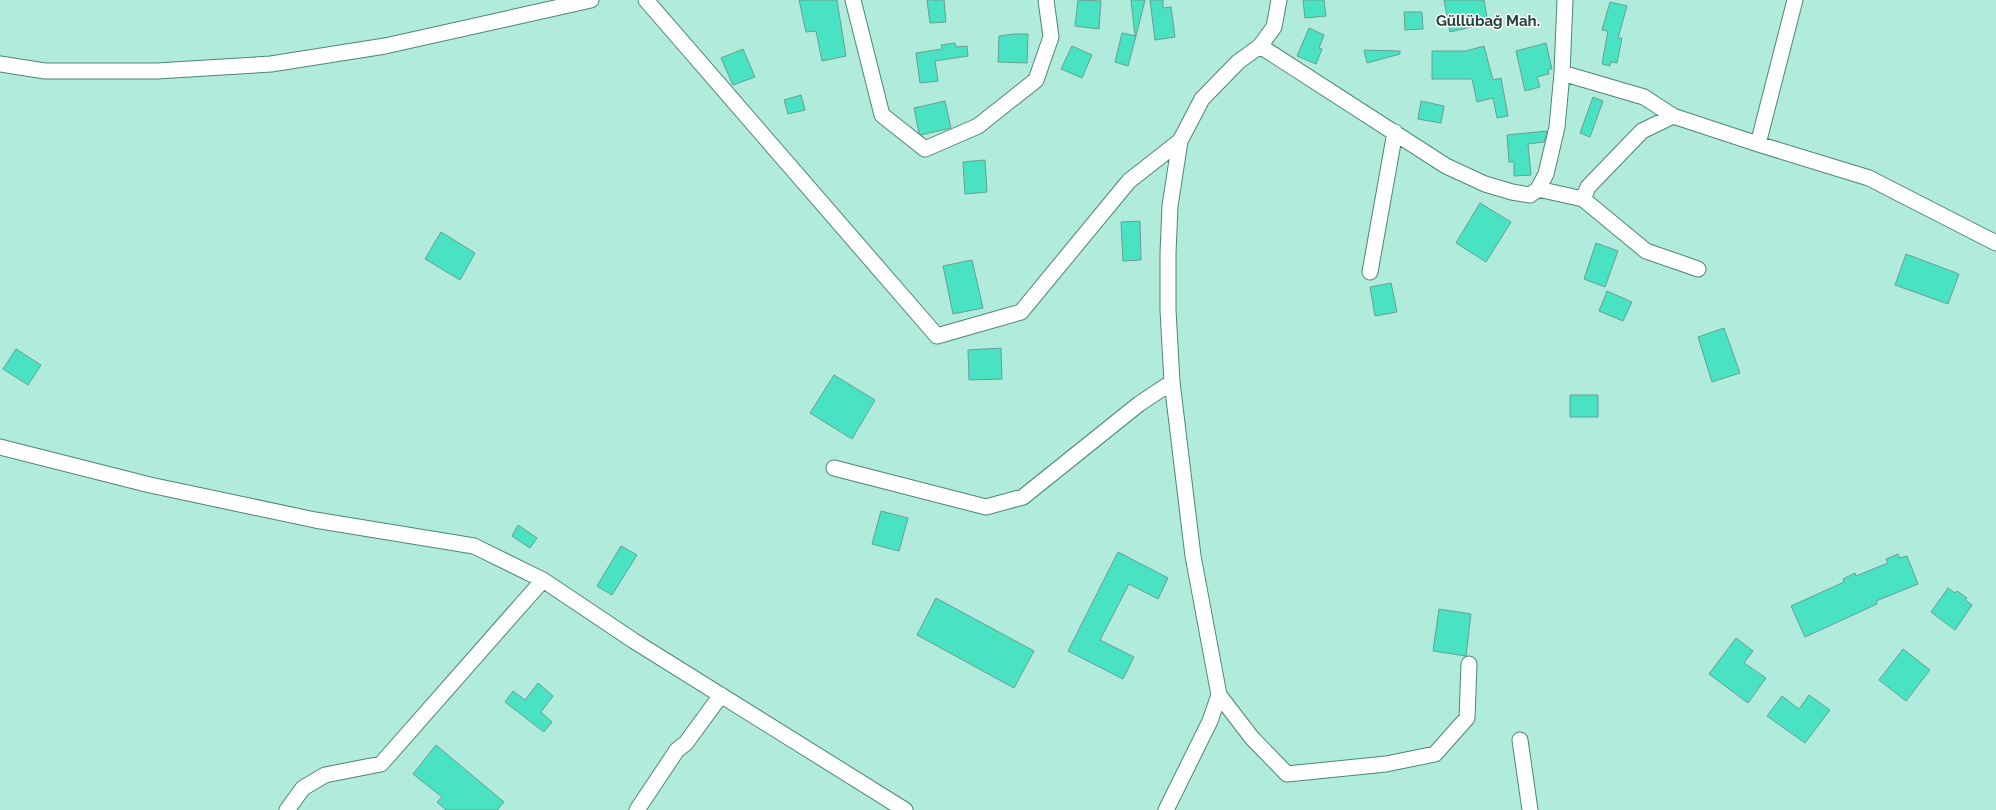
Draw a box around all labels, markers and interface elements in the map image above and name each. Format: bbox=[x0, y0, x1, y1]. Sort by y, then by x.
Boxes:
district label: Güllübağ Mah. bbox=[1436, 12, 1540, 30]

